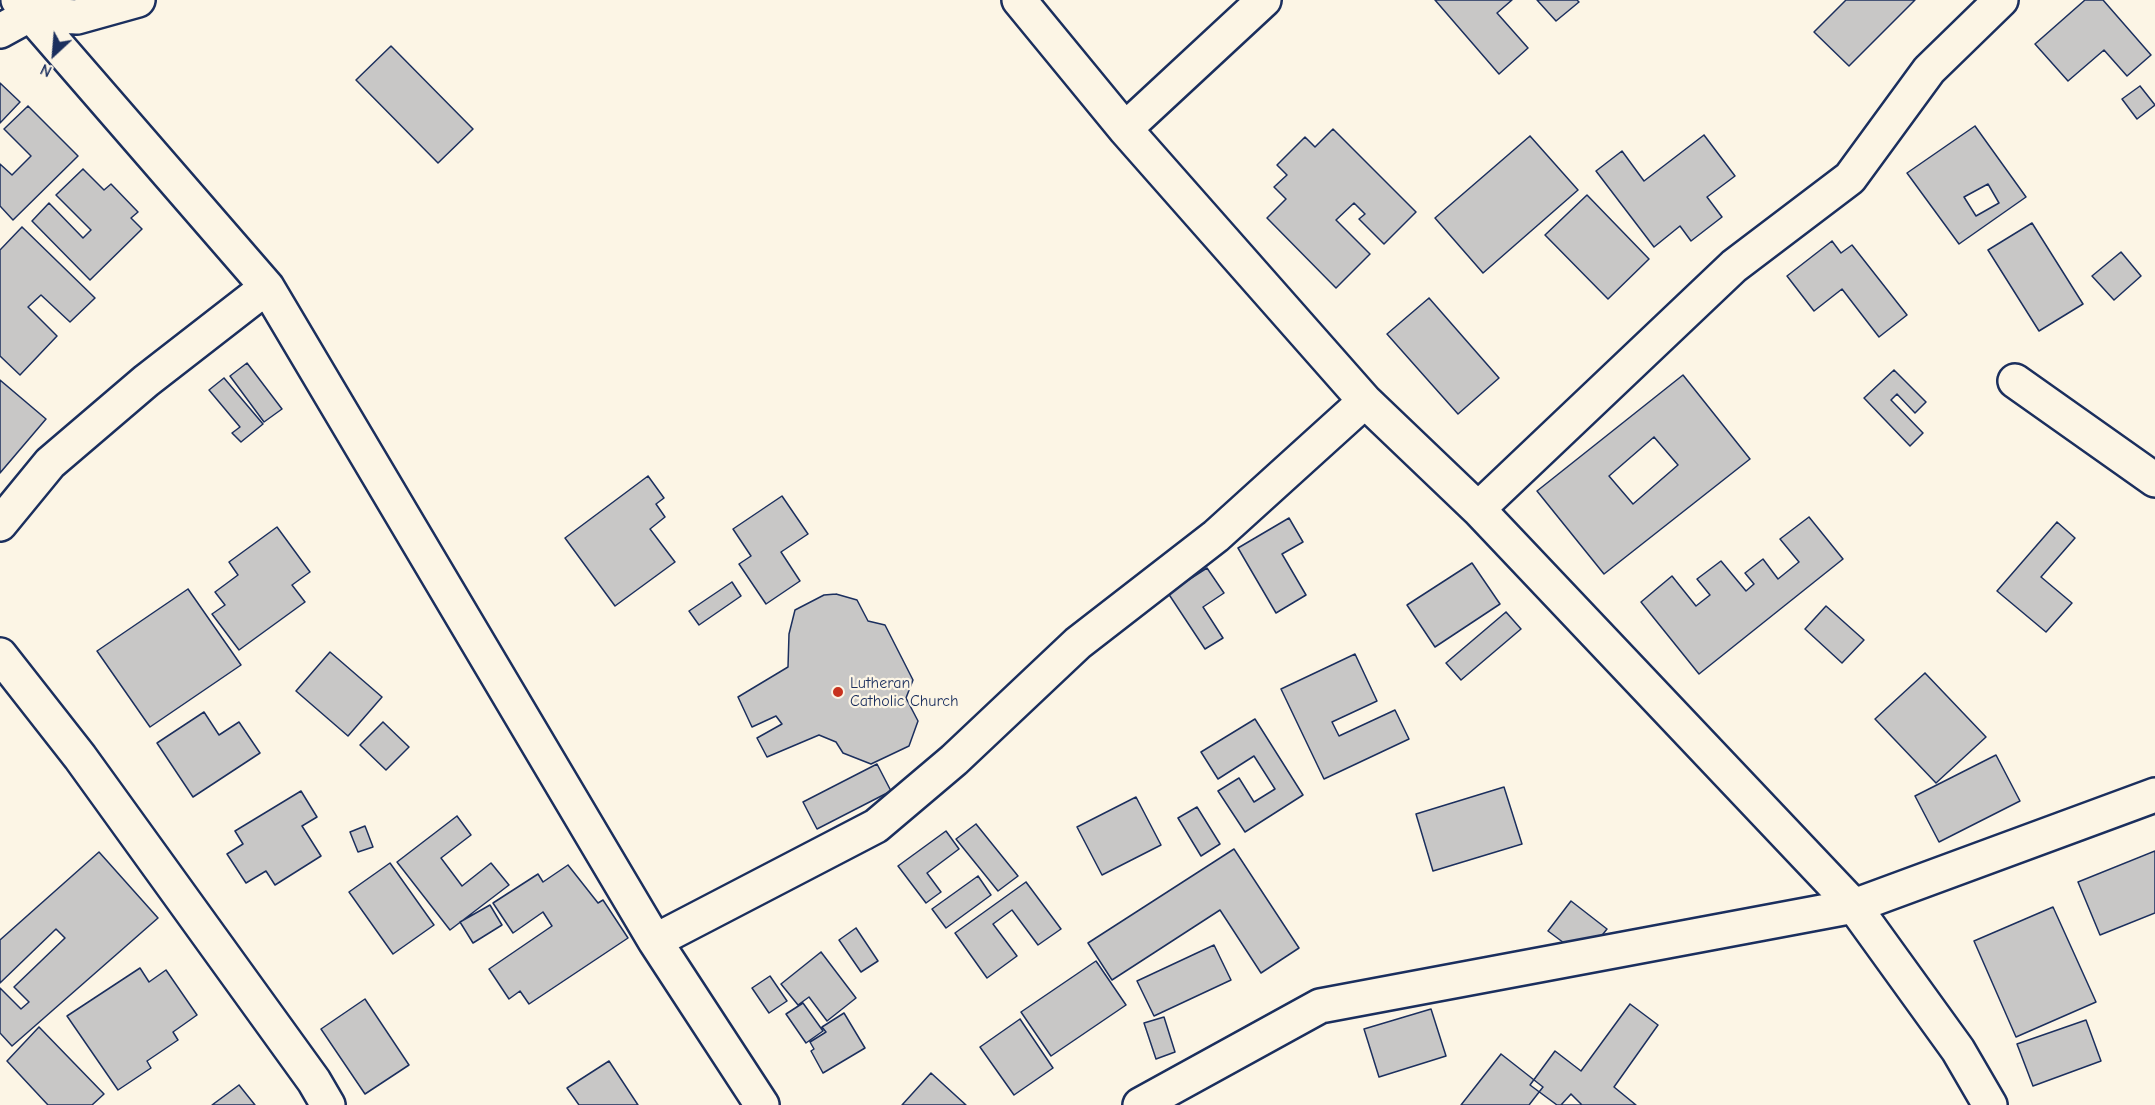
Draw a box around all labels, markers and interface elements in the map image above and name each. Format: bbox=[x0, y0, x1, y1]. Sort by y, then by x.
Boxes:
north arrow bbox=[24, 24, 84, 84]
text: N bbox=[37, 60, 55, 81]
place label: Lutheran Catholic Church bbox=[850, 673, 959, 711]
marker: Lutheran Catholic Church bbox=[831, 685, 845, 699]

